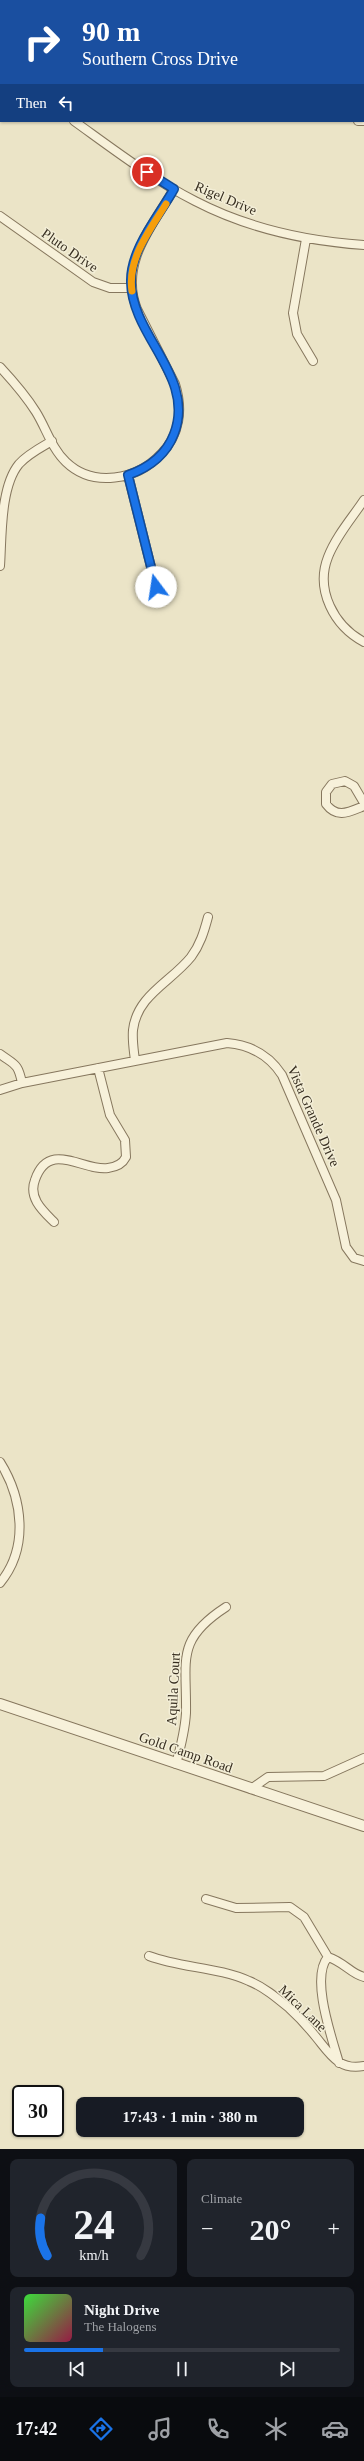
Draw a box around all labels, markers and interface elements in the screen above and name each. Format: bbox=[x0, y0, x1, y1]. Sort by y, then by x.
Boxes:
icon: right bbox=[16, 16, 68, 68]
text: 90 m bbox=[82, 16, 140, 47]
text: Southern Cross Drive bbox=[82, 49, 238, 69]
icon: left bbox=[55, 92, 77, 114]
text: Then bbox=[16, 95, 47, 111]
pin bbox=[130, 155, 164, 189]
icon: arrive bbox=[136, 161, 158, 183]
street label: Rigel Drive bbox=[193, 179, 259, 218]
street label: Pluto Drive bbox=[39, 226, 101, 275]
position arrow bbox=[135, 566, 177, 608]
street label: Vista Grande Drive bbox=[285, 1063, 343, 1169]
street label: Aquila Court bbox=[164, 1652, 183, 1726]
street label: Gold Camp Road bbox=[137, 1729, 235, 1776]
street label: Mica Lane bbox=[276, 1982, 330, 2035]
speed limit sign: 30 bbox=[12, 2085, 64, 2137]
text: 17:43 · 1 min · 380 m bbox=[123, 2109, 258, 2125]
text: Climate bbox=[201, 2191, 242, 2206]
text: 24 bbox=[73, 2202, 115, 2248]
text: 20° bbox=[250, 2213, 292, 2246]
text: − bbox=[201, 2216, 213, 2241]
text: + bbox=[328, 2216, 340, 2241]
text: km/h bbox=[79, 2247, 108, 2263]
text: Night Drive bbox=[84, 2302, 159, 2318]
text: The Halogens bbox=[84, 2319, 157, 2334]
icon: previous bbox=[66, 2358, 88, 2380]
icon: pause bbox=[171, 2358, 193, 2380]
icon: next bbox=[276, 2358, 298, 2380]
icon: directions bbox=[87, 2415, 115, 2443]
icon: music bbox=[146, 2415, 174, 2443]
icon: phone bbox=[204, 2415, 232, 2443]
icon: climate bbox=[262, 2415, 290, 2443]
icon: car bbox=[321, 2415, 349, 2443]
text: 17:42 bbox=[15, 2419, 57, 2439]

